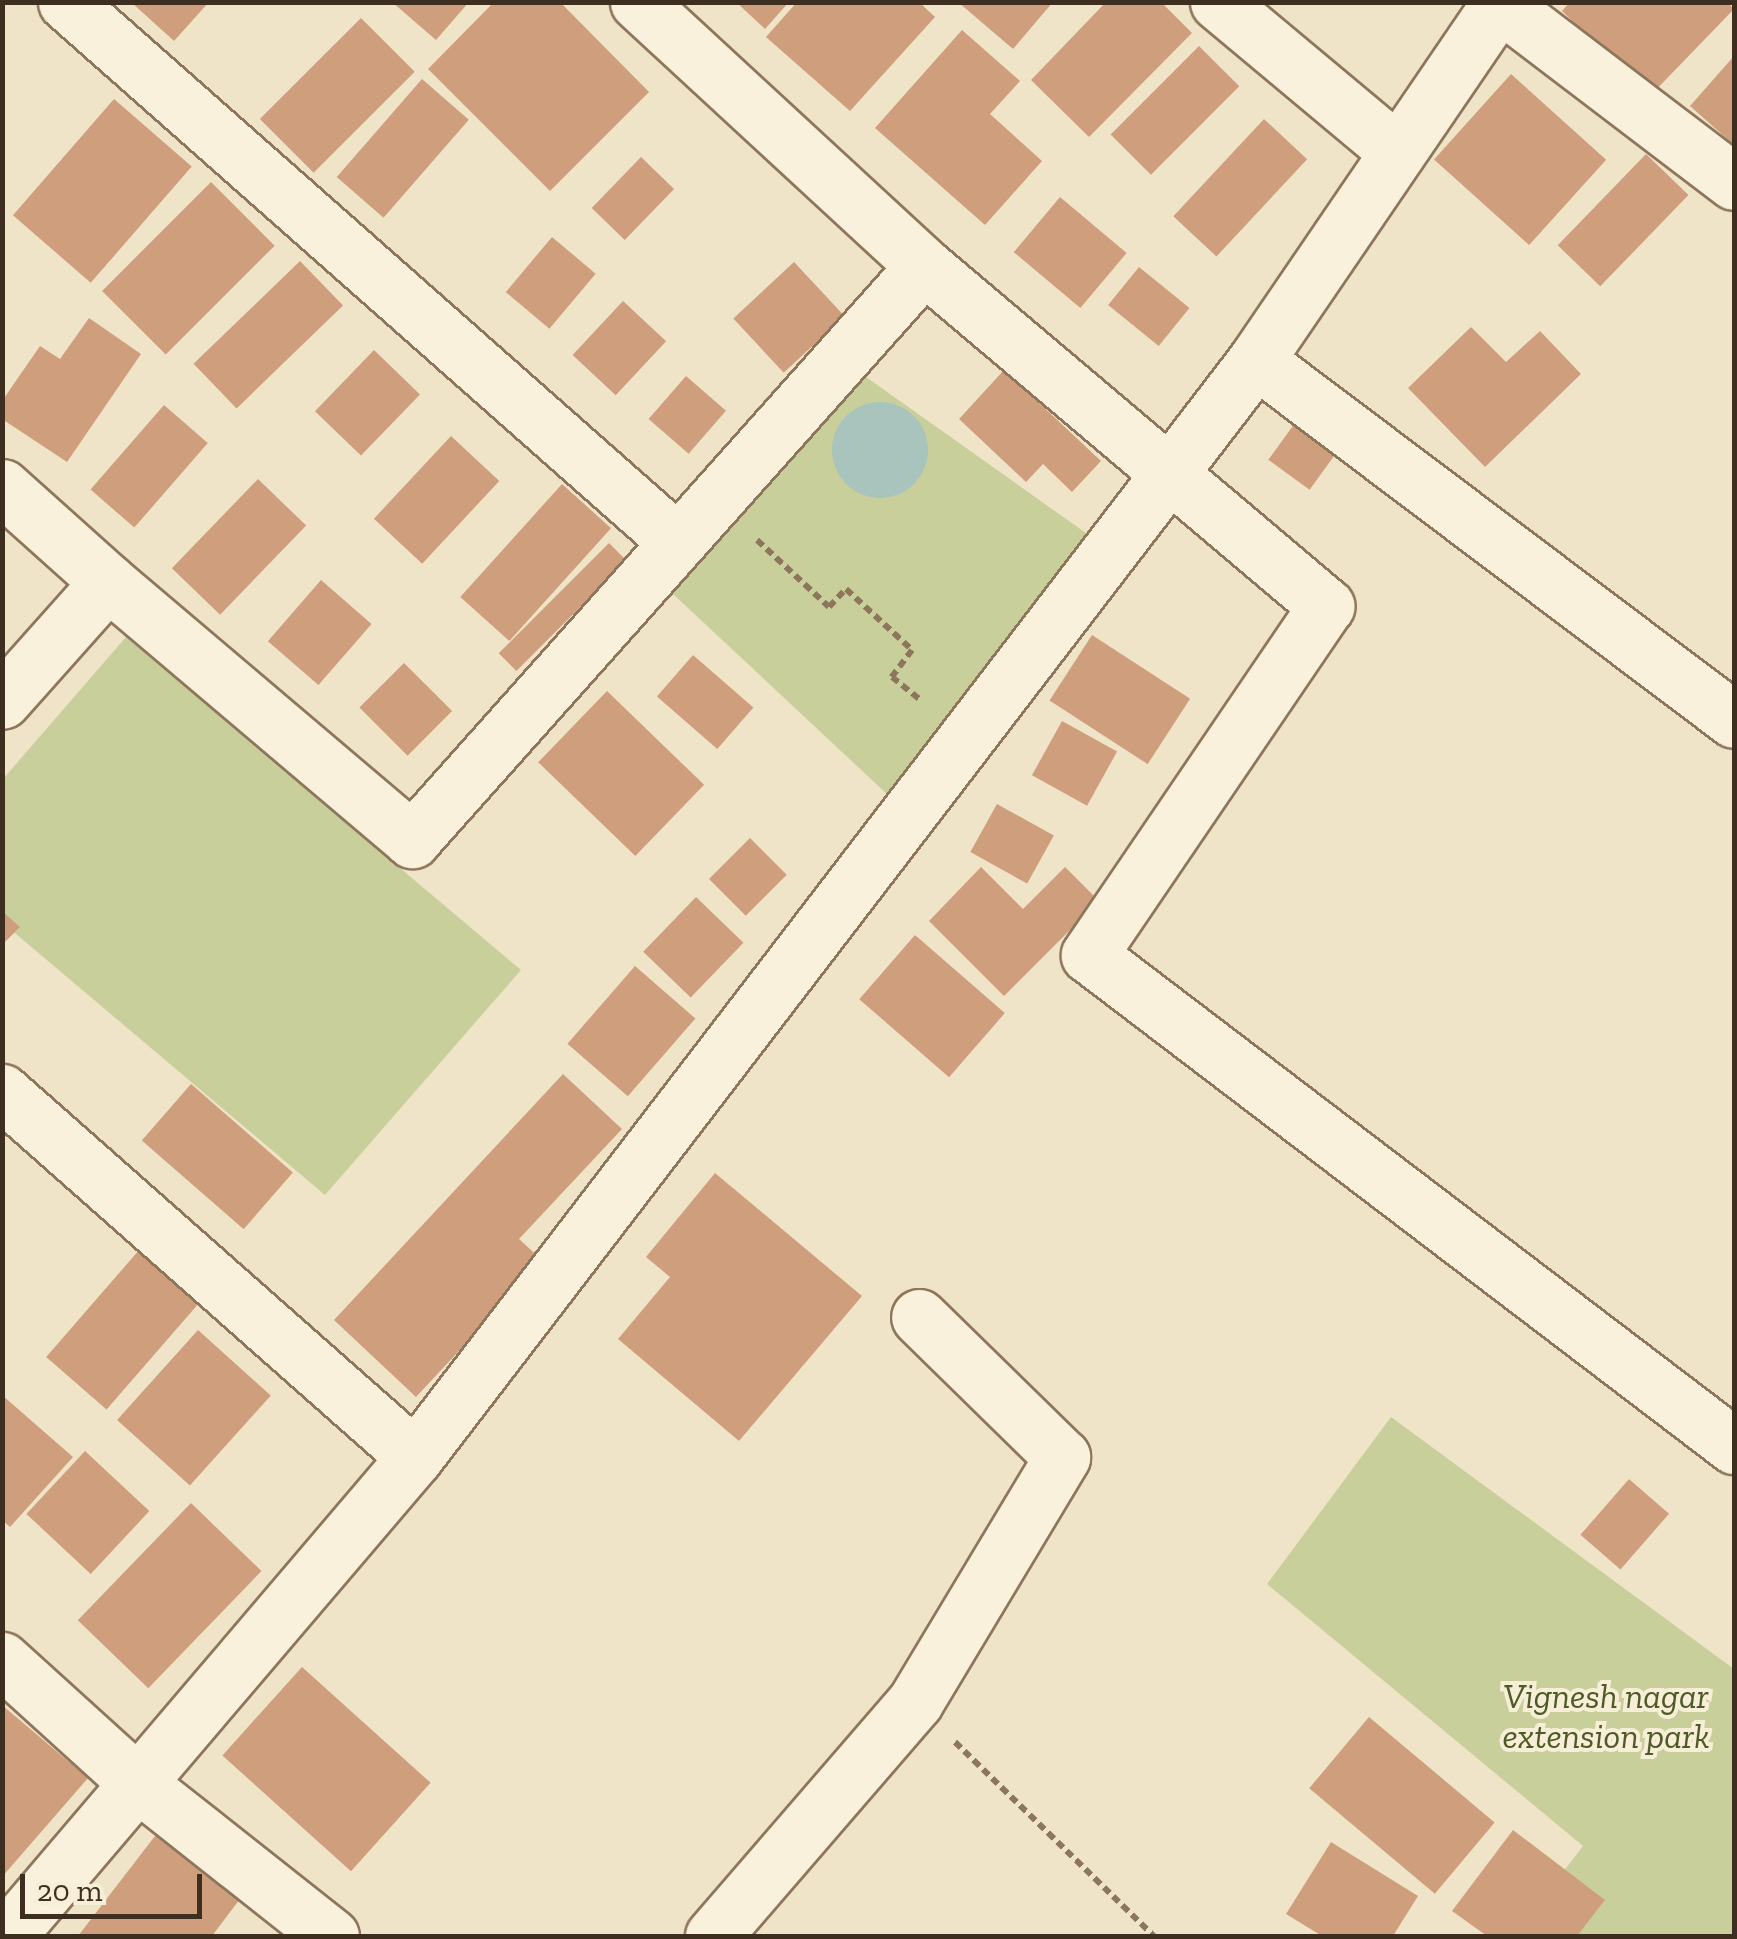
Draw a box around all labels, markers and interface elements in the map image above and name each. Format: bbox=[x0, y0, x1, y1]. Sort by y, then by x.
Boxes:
park label: Vignesh nagar extension park bbox=[1502, 1675, 1710, 1757]
scale bar bbox=[25, 1854, 208, 1916]
text: 20 m bbox=[37, 1873, 102, 1909]

